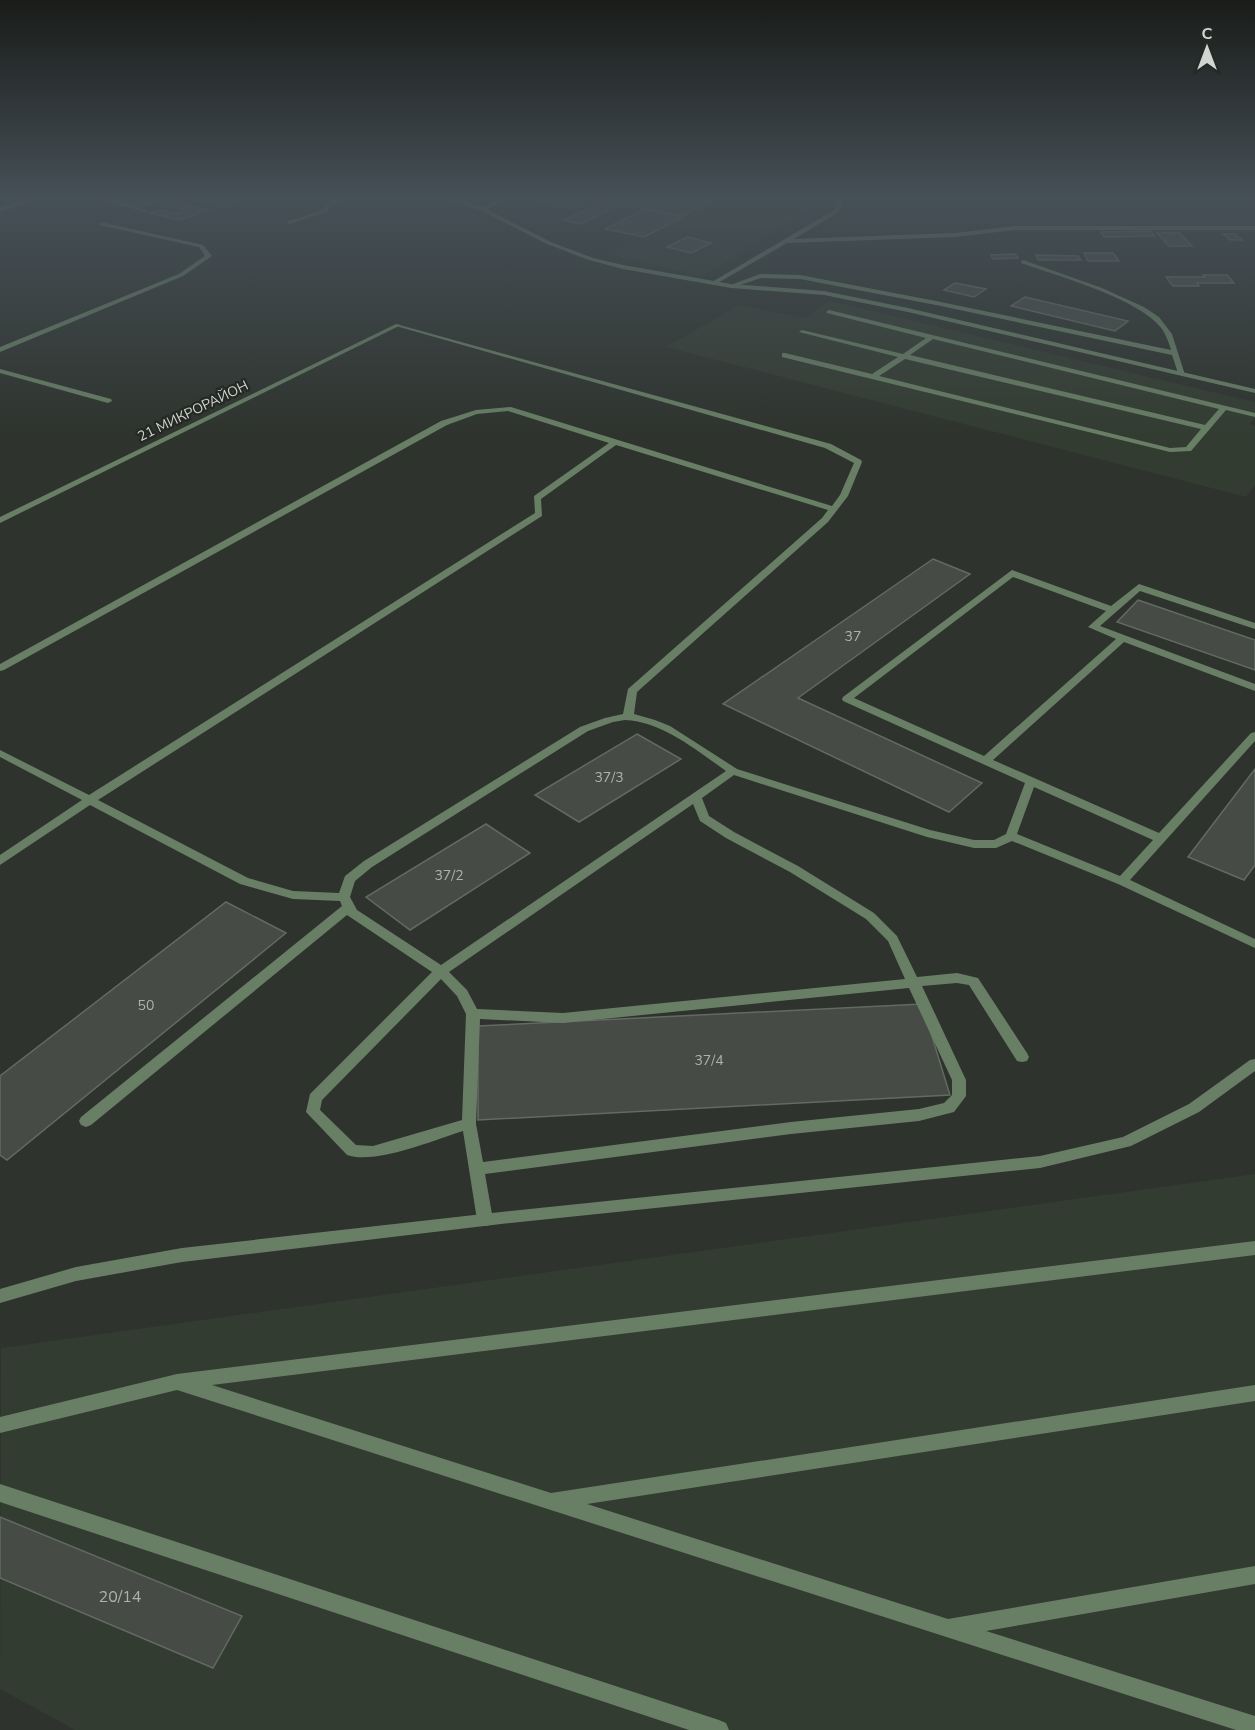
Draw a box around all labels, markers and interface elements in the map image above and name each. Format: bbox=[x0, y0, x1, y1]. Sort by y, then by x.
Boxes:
north arrow bbox=[1177, 18, 1237, 78]
text: С bbox=[1202, 23, 1213, 45]
street label: 21 МИКРОРАЙОН bbox=[134, 376, 252, 446]
house number: 37 bbox=[845, 627, 861, 646]
house number: 37/3 bbox=[594, 768, 624, 787]
house number: 37/2 bbox=[434, 866, 464, 885]
house number: 50 bbox=[138, 996, 154, 1015]
house number: 37/4 bbox=[694, 1051, 724, 1070]
house number: 20/14 bbox=[99, 1586, 142, 1608]

